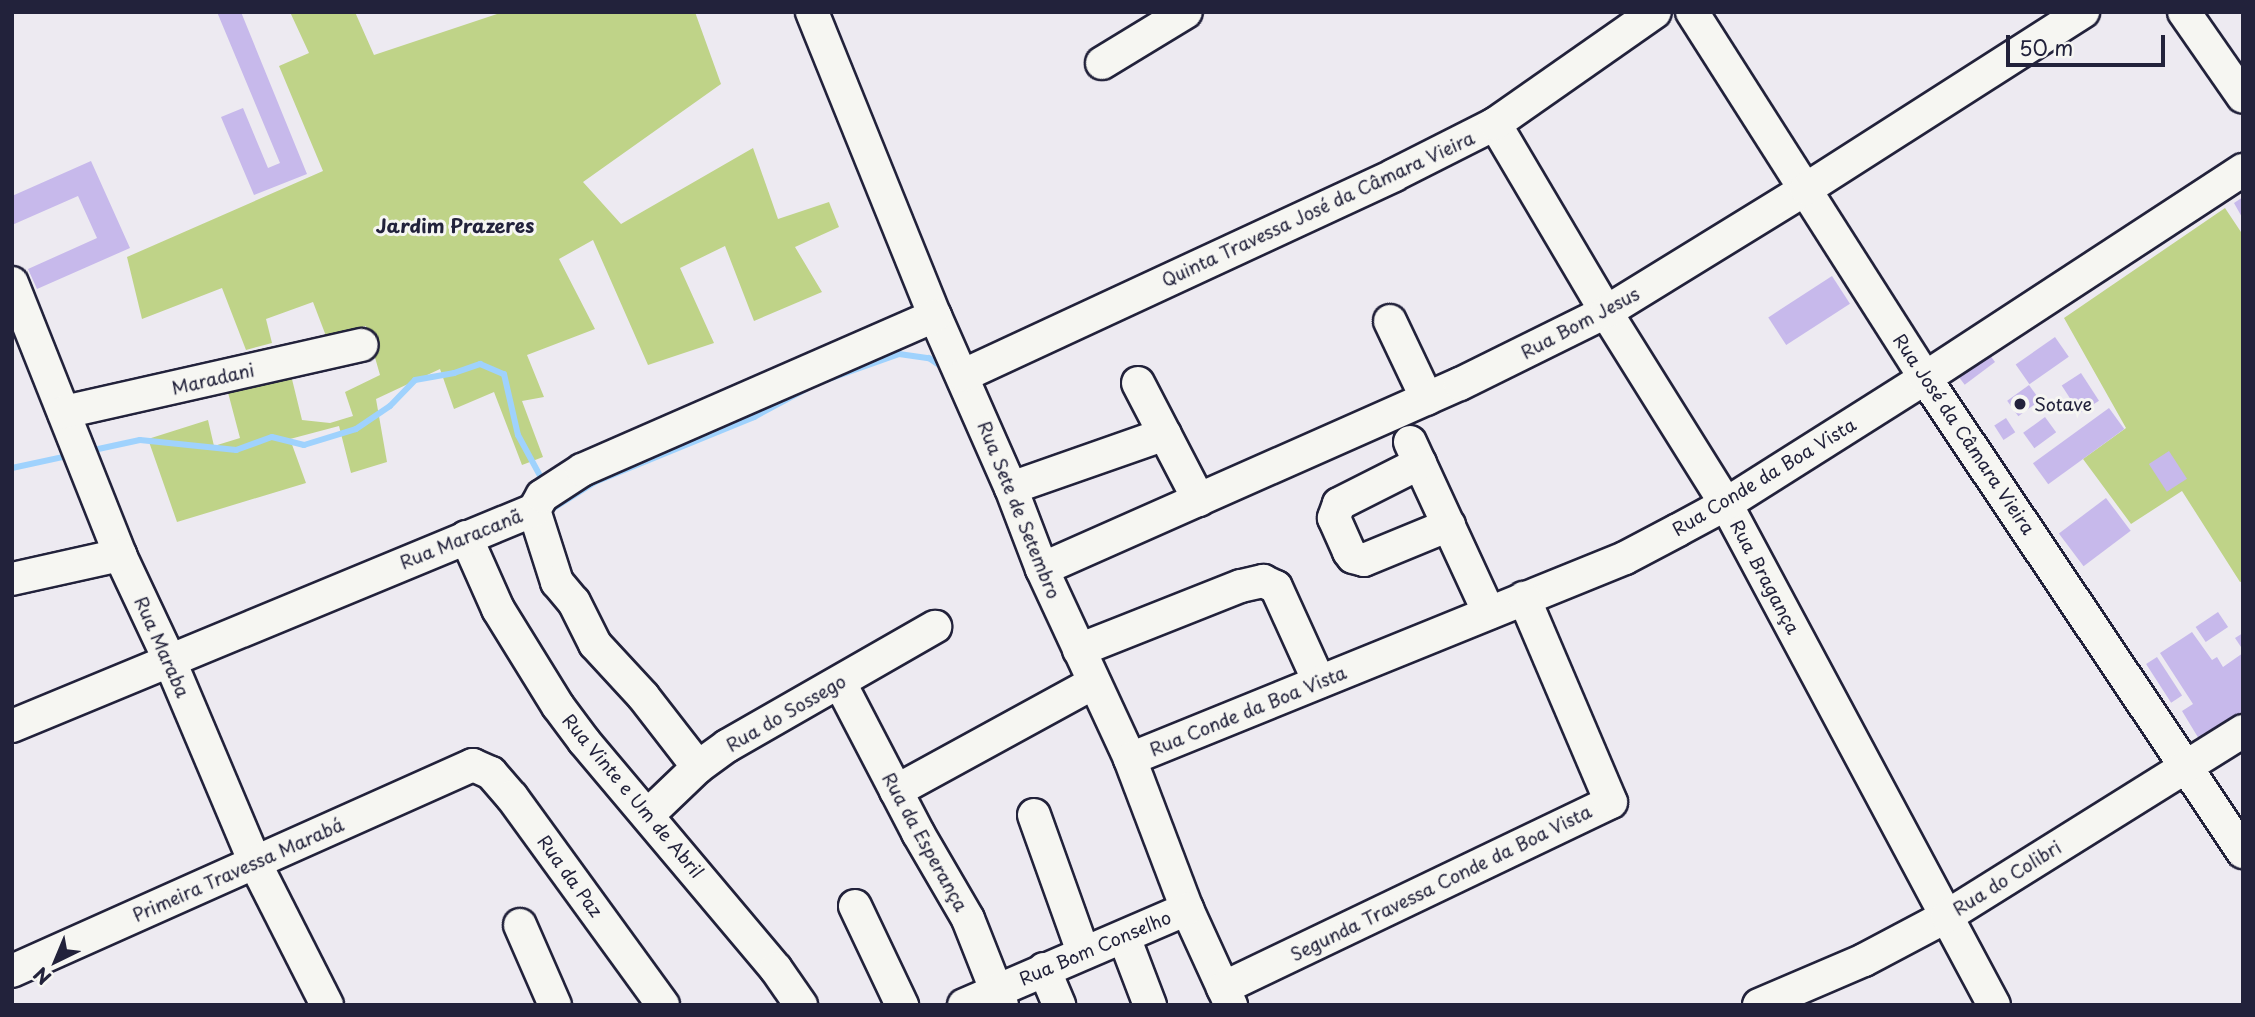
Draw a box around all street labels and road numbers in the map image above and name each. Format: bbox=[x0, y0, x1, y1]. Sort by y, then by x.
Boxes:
street label: Quinta Travessa José da Câmara Vieira bbox=[1157, 126, 1479, 292]
street label: Rua Bom Jesus bbox=[1517, 283, 1643, 363]
street label: Rua José da Câmara Vieira bbox=[1888, 329, 2040, 539]
street label: Maradani bbox=[170, 359, 256, 399]
street label: Rua Conde da Boa Vista bbox=[1668, 414, 1860, 540]
street label: Rua Sete de Setembro bbox=[973, 417, 1065, 603]
street label: Rua Maracanã bbox=[397, 505, 525, 573]
street label: Rua Bragança bbox=[1726, 516, 1804, 638]
street label: Rua Maraba bbox=[130, 593, 194, 701]
street label: Rua Conde da Boa Vista bbox=[1146, 662, 1350, 760]
street label: Rua do Sossego bbox=[723, 670, 849, 756]
street label: Rua Vinte e Um de Abril bbox=[557, 708, 709, 884]
street label: Rua da Esperança bbox=[877, 768, 973, 916]
street label: Segunda Travessa Conde da Boa Vista bbox=[1287, 801, 1595, 965]
street label: Primeira Travessa Marabá bbox=[129, 813, 347, 927]
street label: Rua da Paz bbox=[533, 830, 607, 922]
street label: Rua do Colibri bbox=[1949, 836, 2065, 920]
street label: Rua Bom Conselho bbox=[1016, 906, 1174, 990]

